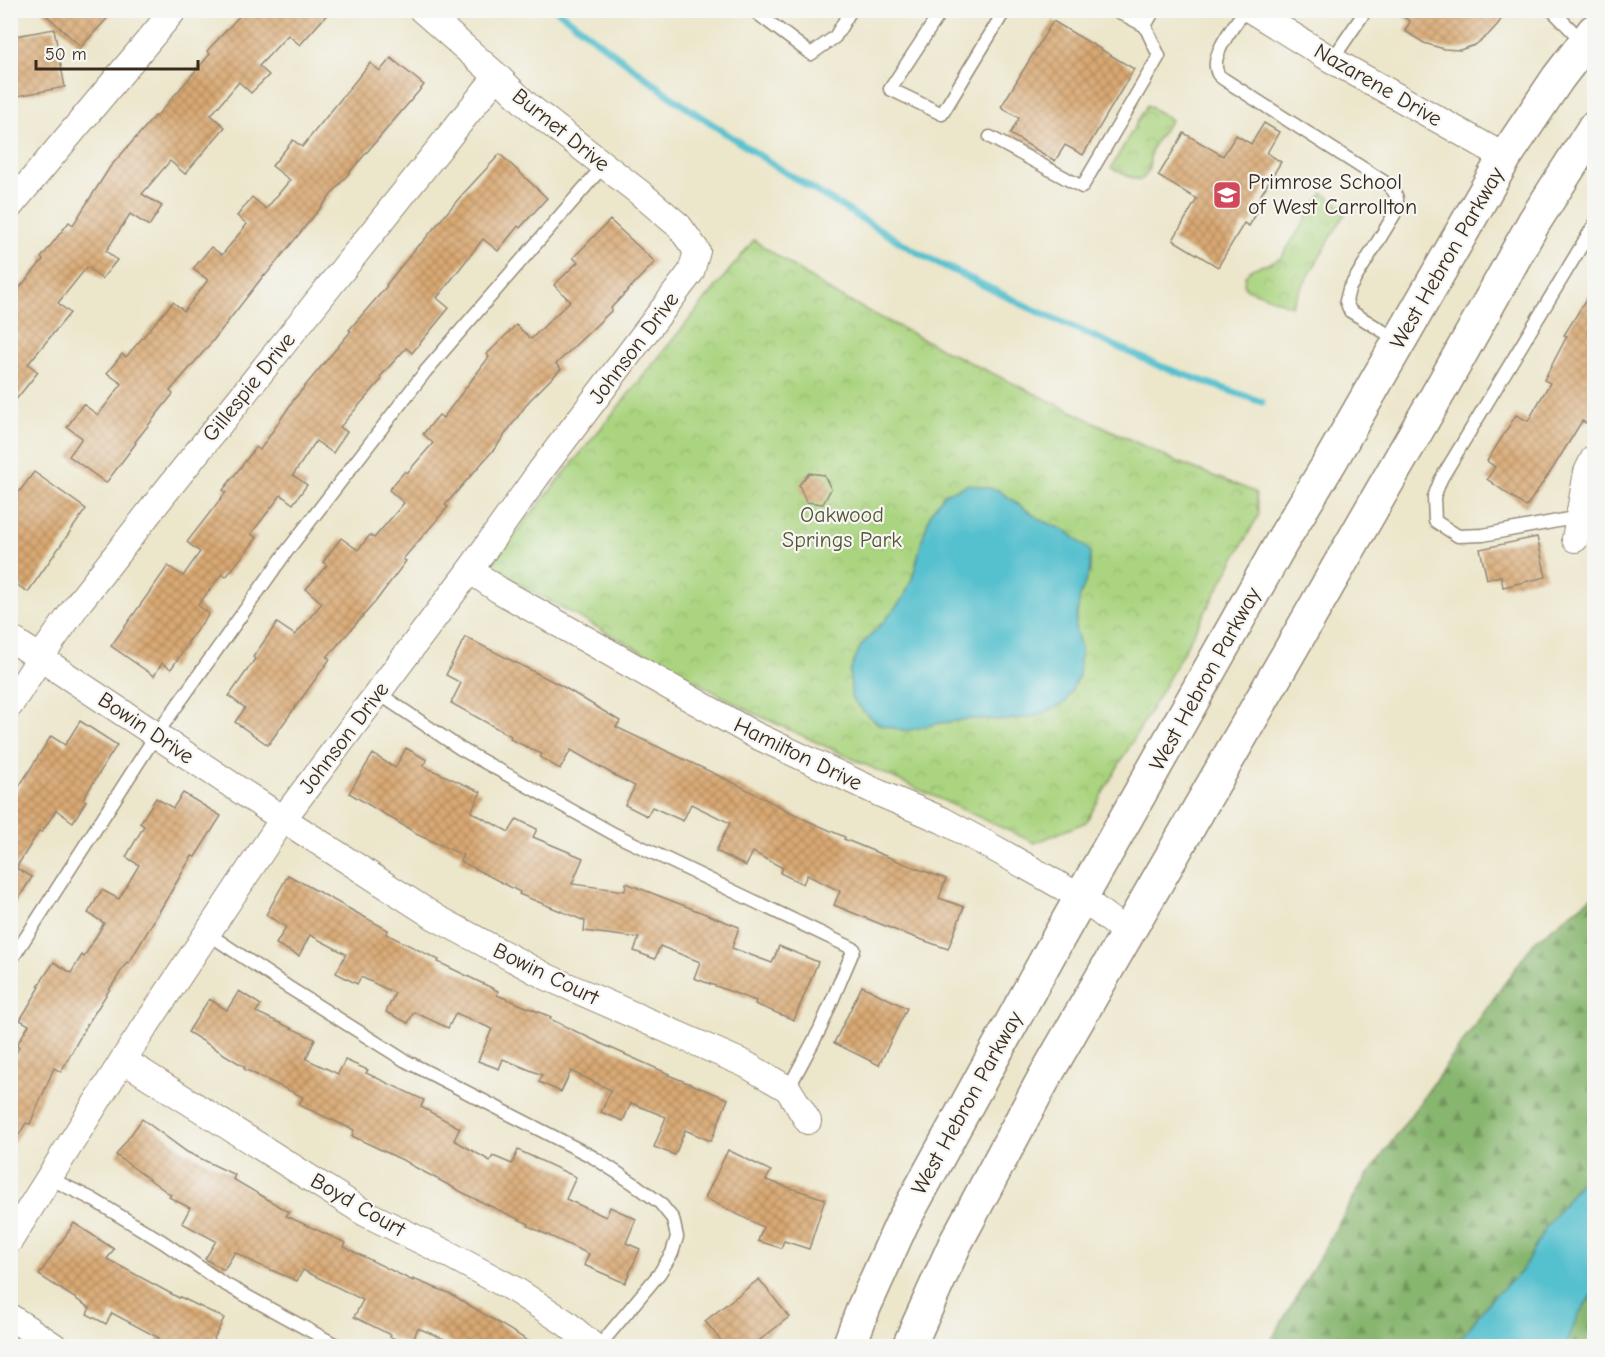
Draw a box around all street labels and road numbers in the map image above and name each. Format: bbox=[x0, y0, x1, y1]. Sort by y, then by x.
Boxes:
street label: Nazarene Drive bbox=[1309, 38, 1447, 132]
street label: Burnet Drive bbox=[507, 83, 615, 177]
street label: West Hebron Parkway bbox=[1384, 162, 1510, 354]
street label: Johnson Drive bbox=[584, 287, 684, 409]
street label: Gillespie Drive bbox=[197, 327, 301, 447]
street label: West Hebron Parkway bbox=[1144, 583, 1266, 775]
street label: Johnson Drive bbox=[294, 677, 394, 799]
street label: Bowin Drive bbox=[93, 686, 199, 770]
street label: Hamilton Drive bbox=[730, 712, 866, 796]
street label: Bowin Court bbox=[489, 937, 604, 1011]
street label: West Hebron Parkway bbox=[906, 1007, 1028, 1199]
street label: Boyd Court bbox=[306, 1167, 411, 1243]

